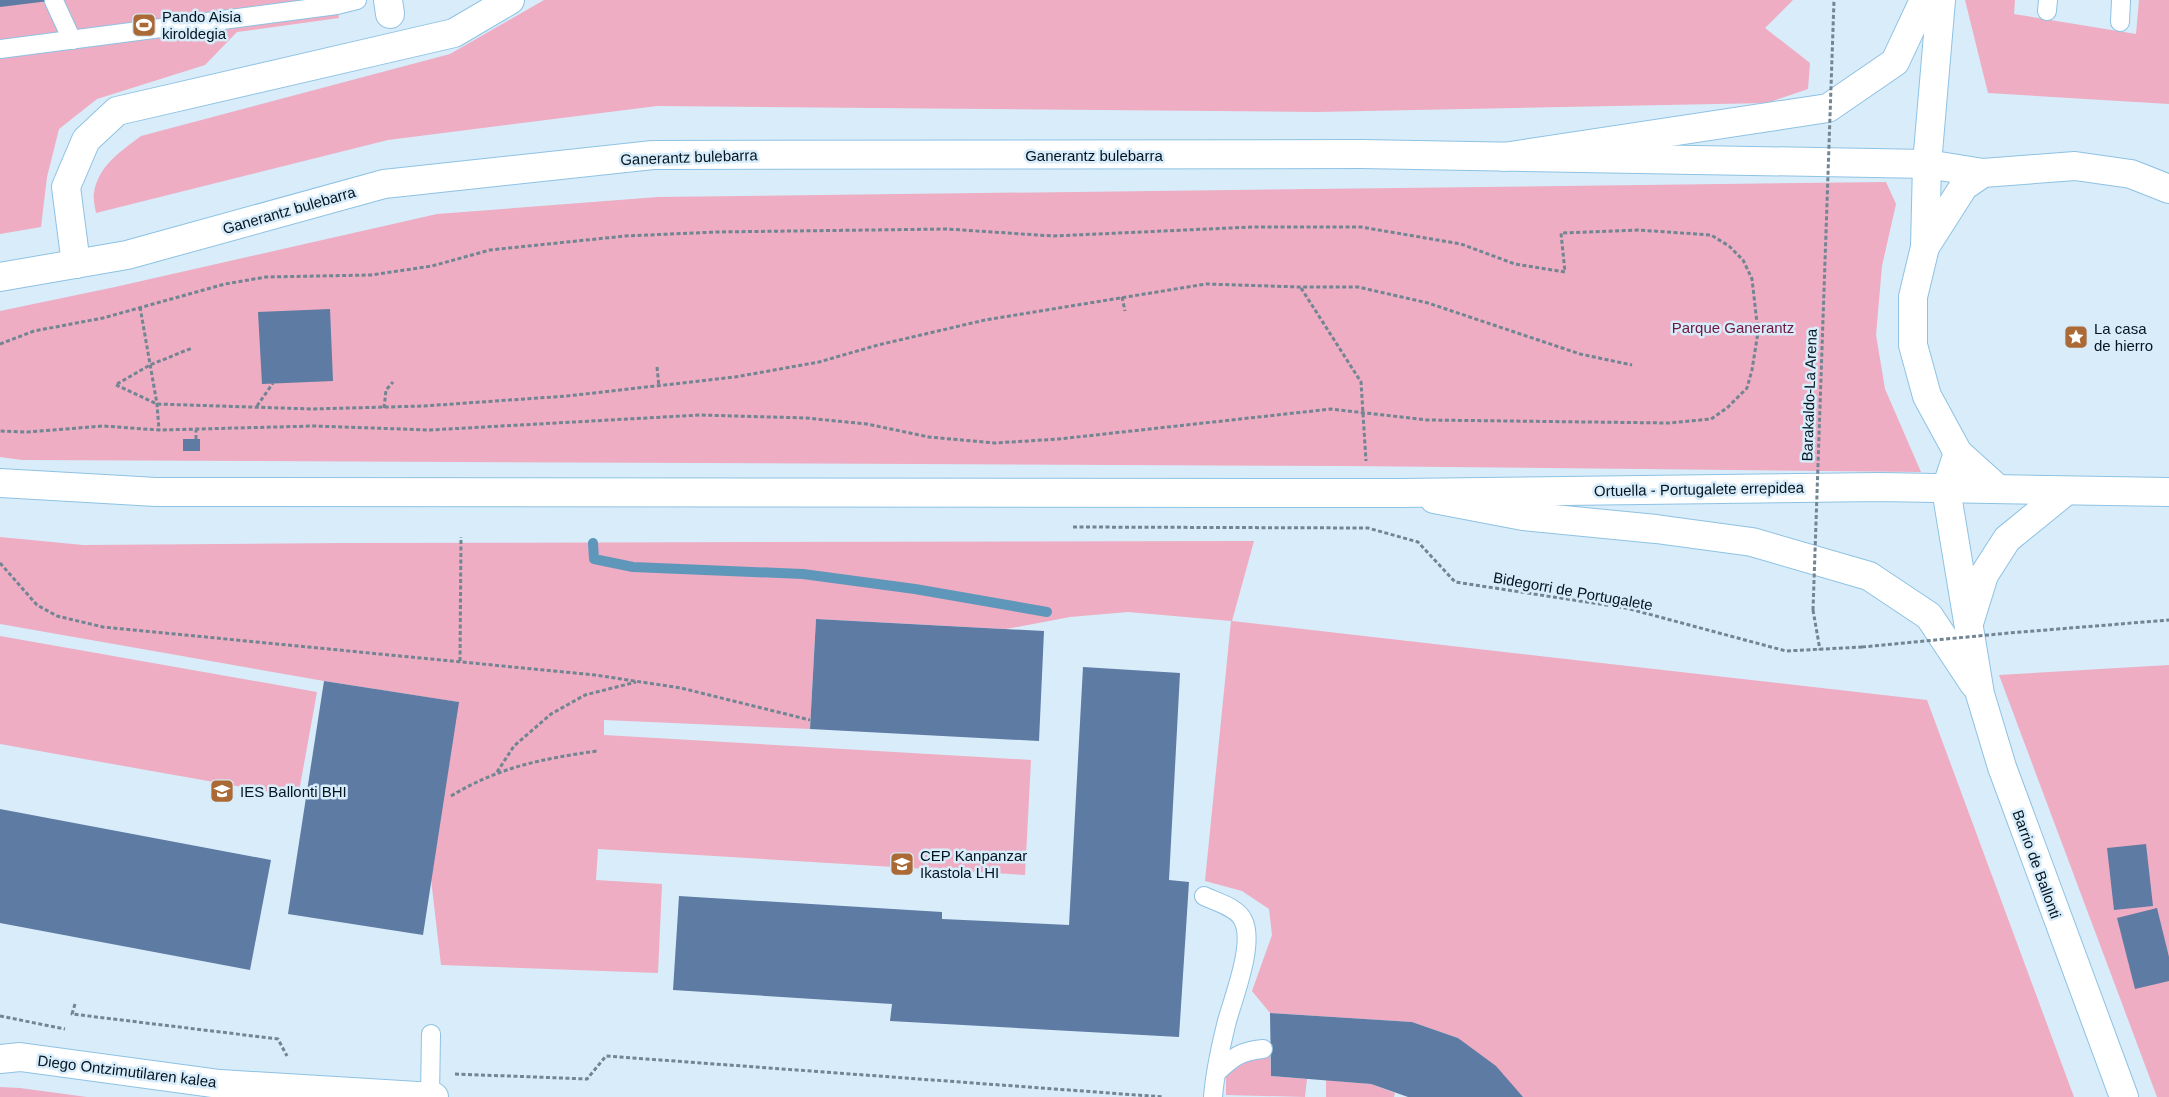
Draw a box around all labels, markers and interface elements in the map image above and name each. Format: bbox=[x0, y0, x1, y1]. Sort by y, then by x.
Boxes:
place label: Pando Aisia kiroldegia bbox=[162, 8, 242, 42]
sports icon: Pando Aisia kiroldegia bbox=[131, 12, 157, 38]
street label: Ganerantz bulebarra bbox=[620, 146, 759, 168]
street label: Ganerantz bulebarra bbox=[1025, 147, 1163, 164]
street label: Ganerantz bulebarra bbox=[221, 183, 358, 237]
park label: Parque Ganerantz bbox=[1672, 319, 1794, 336]
place label: La casa de hierro bbox=[2094, 320, 2153, 354]
place icon: La casa de hierro bbox=[2063, 324, 2089, 350]
street label: Barakaldo-La Arena bbox=[1798, 328, 1820, 462]
street label: Ortuella - Portugalete errepidea bbox=[1594, 479, 1805, 499]
street label: Bidegorri de Portugalete bbox=[1492, 569, 1654, 613]
school or university icon: IES Ballonti BHI bbox=[209, 778, 235, 804]
place label: IES Ballonti BHI bbox=[240, 783, 347, 800]
street label: Barrio de Ballonti bbox=[2009, 807, 2065, 921]
place label: CEP Kanpanzar Ikastola LHI bbox=[920, 847, 1027, 881]
school or university icon: CEP Kanpanzar Ikastola LHI bbox=[889, 851, 915, 877]
street label: Diego Ontzimutilaren kalea bbox=[37, 1052, 218, 1090]

